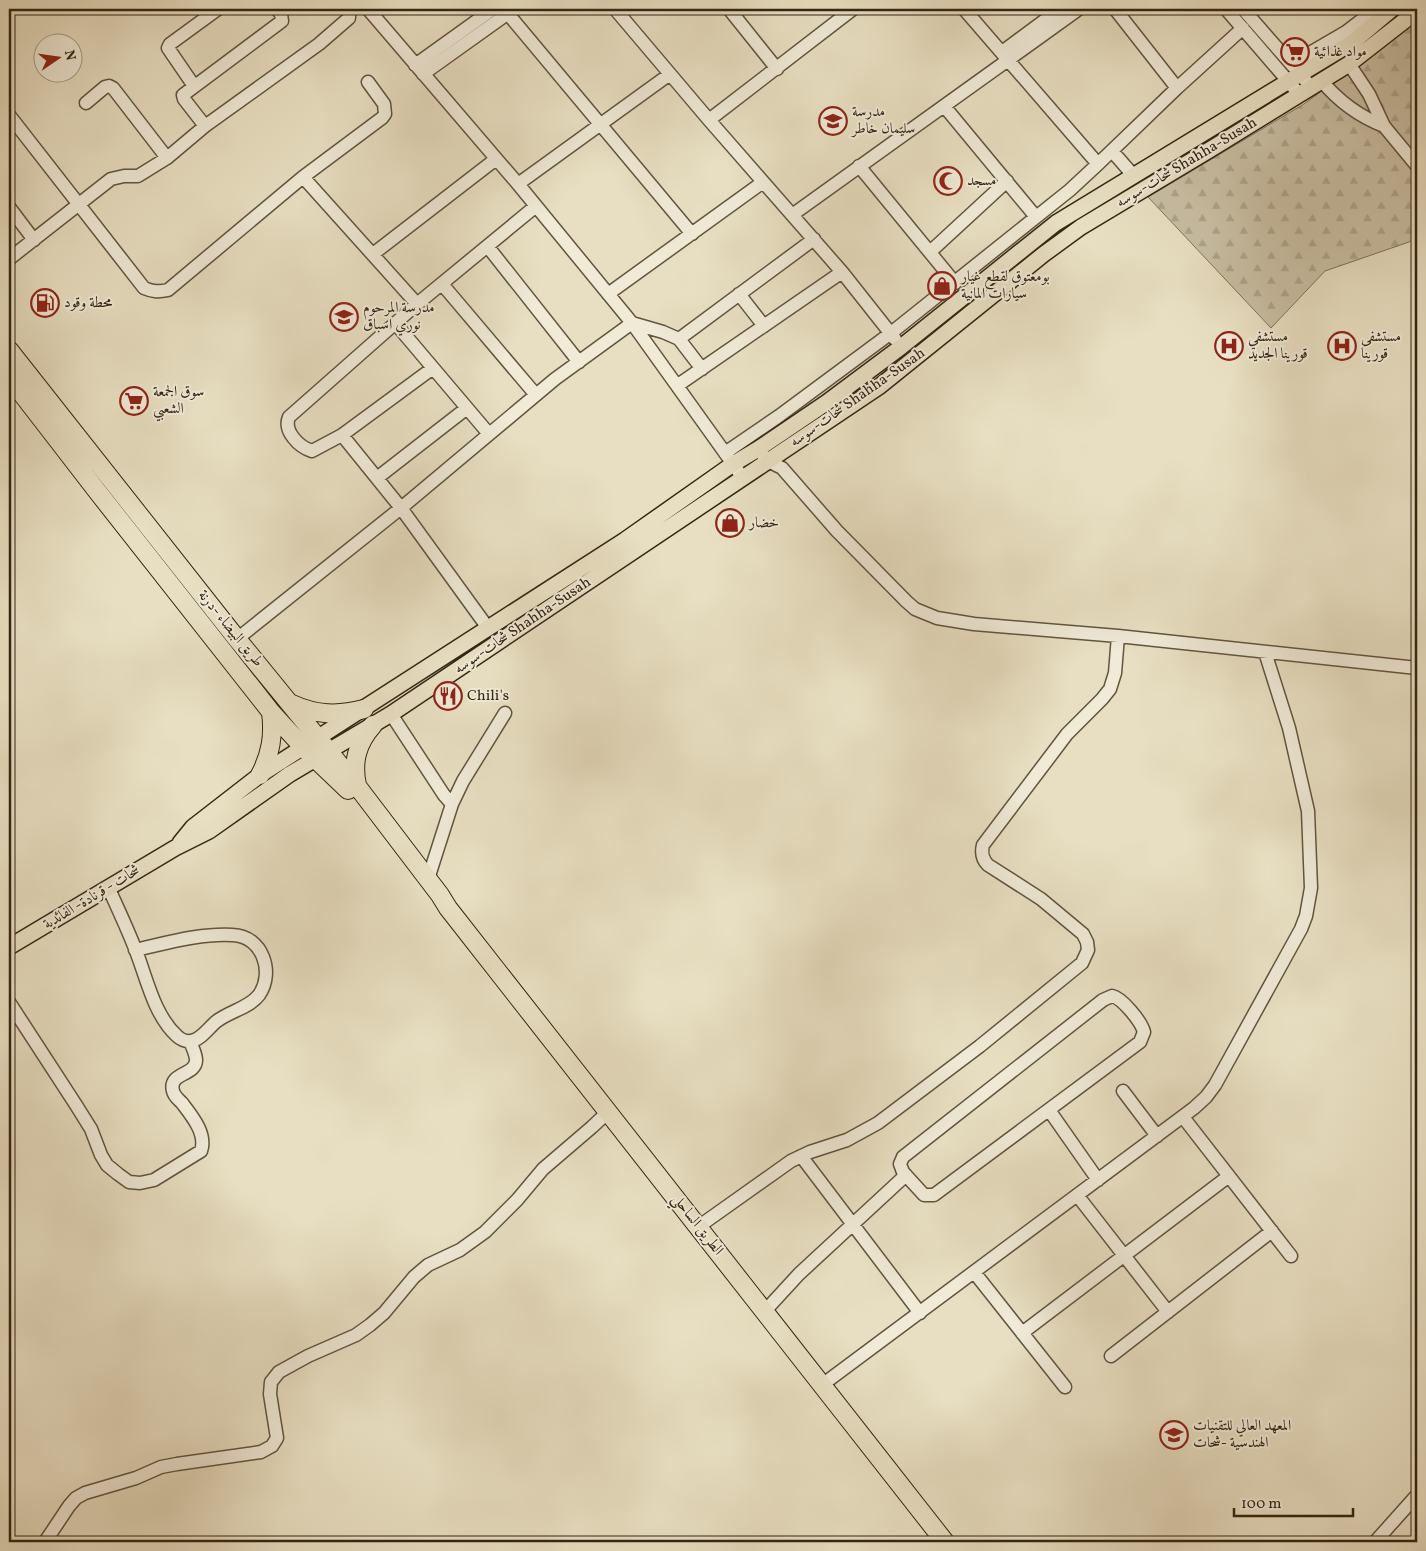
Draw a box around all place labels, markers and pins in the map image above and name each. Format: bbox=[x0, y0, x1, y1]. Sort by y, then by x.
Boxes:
supermarket icon: مواد غذائية bbox=[1280, 37, 1310, 67]
place label: مواد غذائية bbox=[1314, 42, 1367, 63]
place label: مدرسة سليمان خاطر bbox=[850, 102, 915, 140]
school or university icon: مدرسة سليمان خاطر bbox=[818, 106, 848, 136]
mosque icon: مسجد bbox=[933, 166, 963, 196]
place label: مسجد bbox=[967, 171, 996, 192]
place label: بومعتوق لقطع غيار سيارات المانية bbox=[959, 267, 1050, 305]
shop icon: بومعتوق لقطع غيار سيارات المانية bbox=[927, 271, 957, 301]
fuel station icon: محطة وقود bbox=[30, 288, 60, 318]
place label: محطة وقود bbox=[64, 293, 112, 314]
place label: مدرسة المرحوم نوري اسباق bbox=[363, 298, 435, 336]
school or university icon: مدرسة المرحوم نوري اسباق bbox=[329, 302, 359, 332]
place label: مستشفي قورينا الجديد bbox=[1248, 327, 1308, 365]
place label: مستشفى قورينا bbox=[1361, 327, 1401, 365]
hospital icon: مستشفي قورينا الجديد bbox=[1214, 331, 1244, 361]
hospital icon: مستشفى قورينا bbox=[1327, 331, 1357, 361]
place label: سوق الجمعة الشعبي bbox=[153, 382, 204, 422]
supermarket icon: سوق الجمعة الشعبي bbox=[119, 386, 149, 416]
shop icon: خضار bbox=[715, 508, 745, 538]
place label: خضار bbox=[747, 513, 779, 534]
restaurant icon: Chili's bbox=[433, 681, 463, 711]
place label: Chili's bbox=[467, 686, 509, 707]
place label: المعهد العالي للتقنيات الهندسية -شحات bbox=[1193, 1416, 1291, 1454]
school or university icon: المعهد العالي للتقنيات الهندسية -شحات bbox=[1159, 1420, 1189, 1450]

